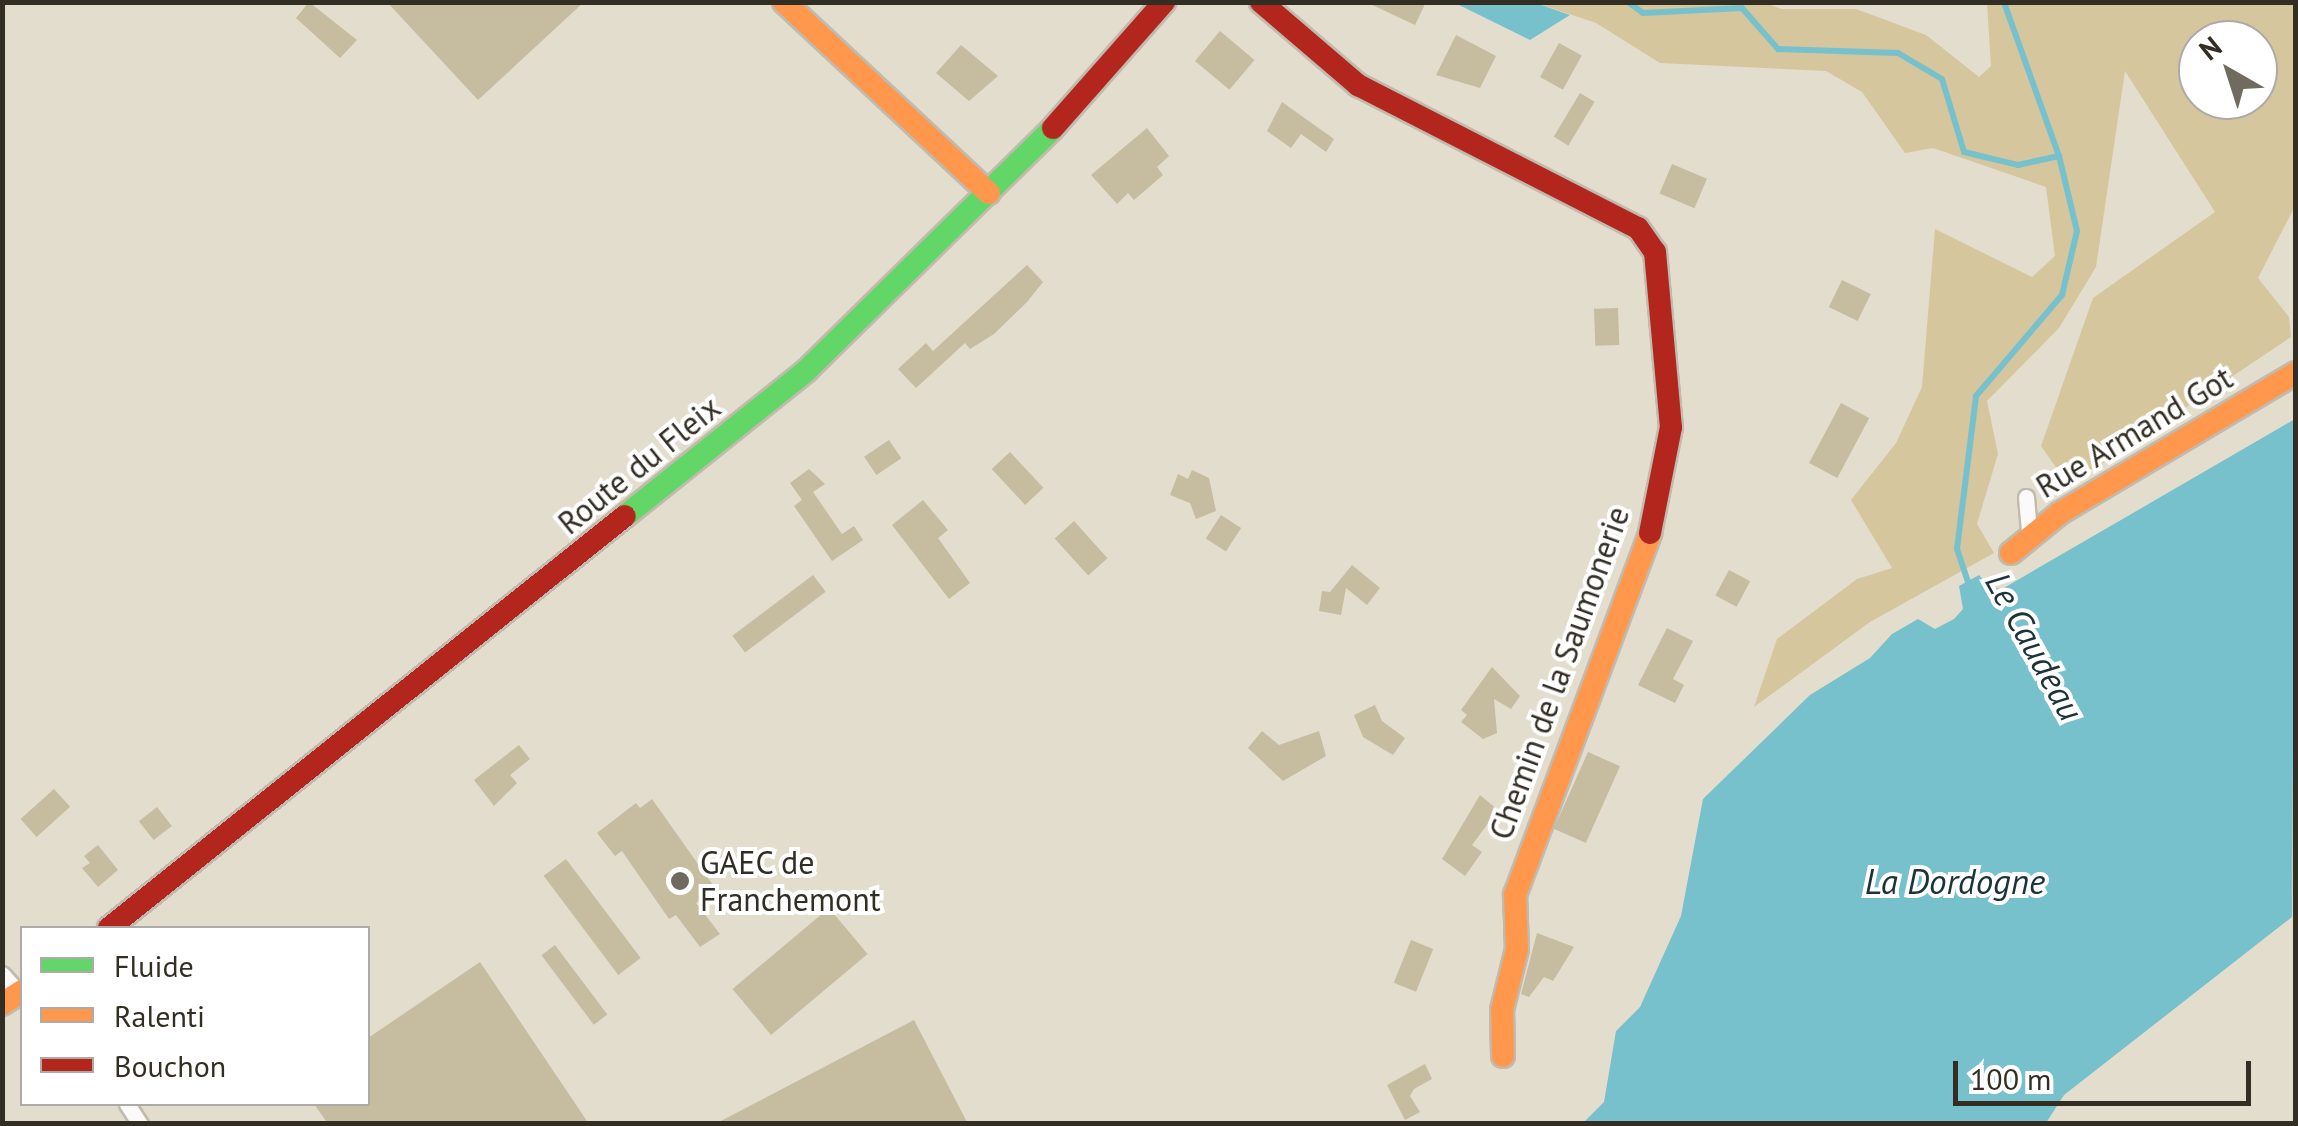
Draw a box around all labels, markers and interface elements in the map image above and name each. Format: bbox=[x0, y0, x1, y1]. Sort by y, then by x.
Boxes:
north arrow bbox=[2178, 20, 2278, 120]
text: N bbox=[2191, 28, 2229, 68]
street label: Rue Armand Got bbox=[2029, 358, 2239, 506]
street label: Route du Fleix bbox=[550, 388, 728, 542]
street label: Chemin de la Saumonerie bbox=[1481, 501, 1637, 845]
water label: Le Caudeau bbox=[1977, 564, 2093, 728]
place label: GAEC de Franchemont bbox=[700, 844, 880, 919]
water label: La Dordogne bbox=[1865, 860, 2045, 902]
marker: GAEC de Franchemont bbox=[669, 870, 691, 892]
legend bbox=[20, 926, 370, 1106]
text: Fluide bbox=[114, 946, 194, 985]
text: Ralenti bbox=[114, 996, 205, 1035]
scale bar bbox=[1958, 1041, 2256, 1103]
text: Bouchon bbox=[114, 1046, 226, 1085]
text: 100 m bbox=[1970, 1059, 2051, 1098]

